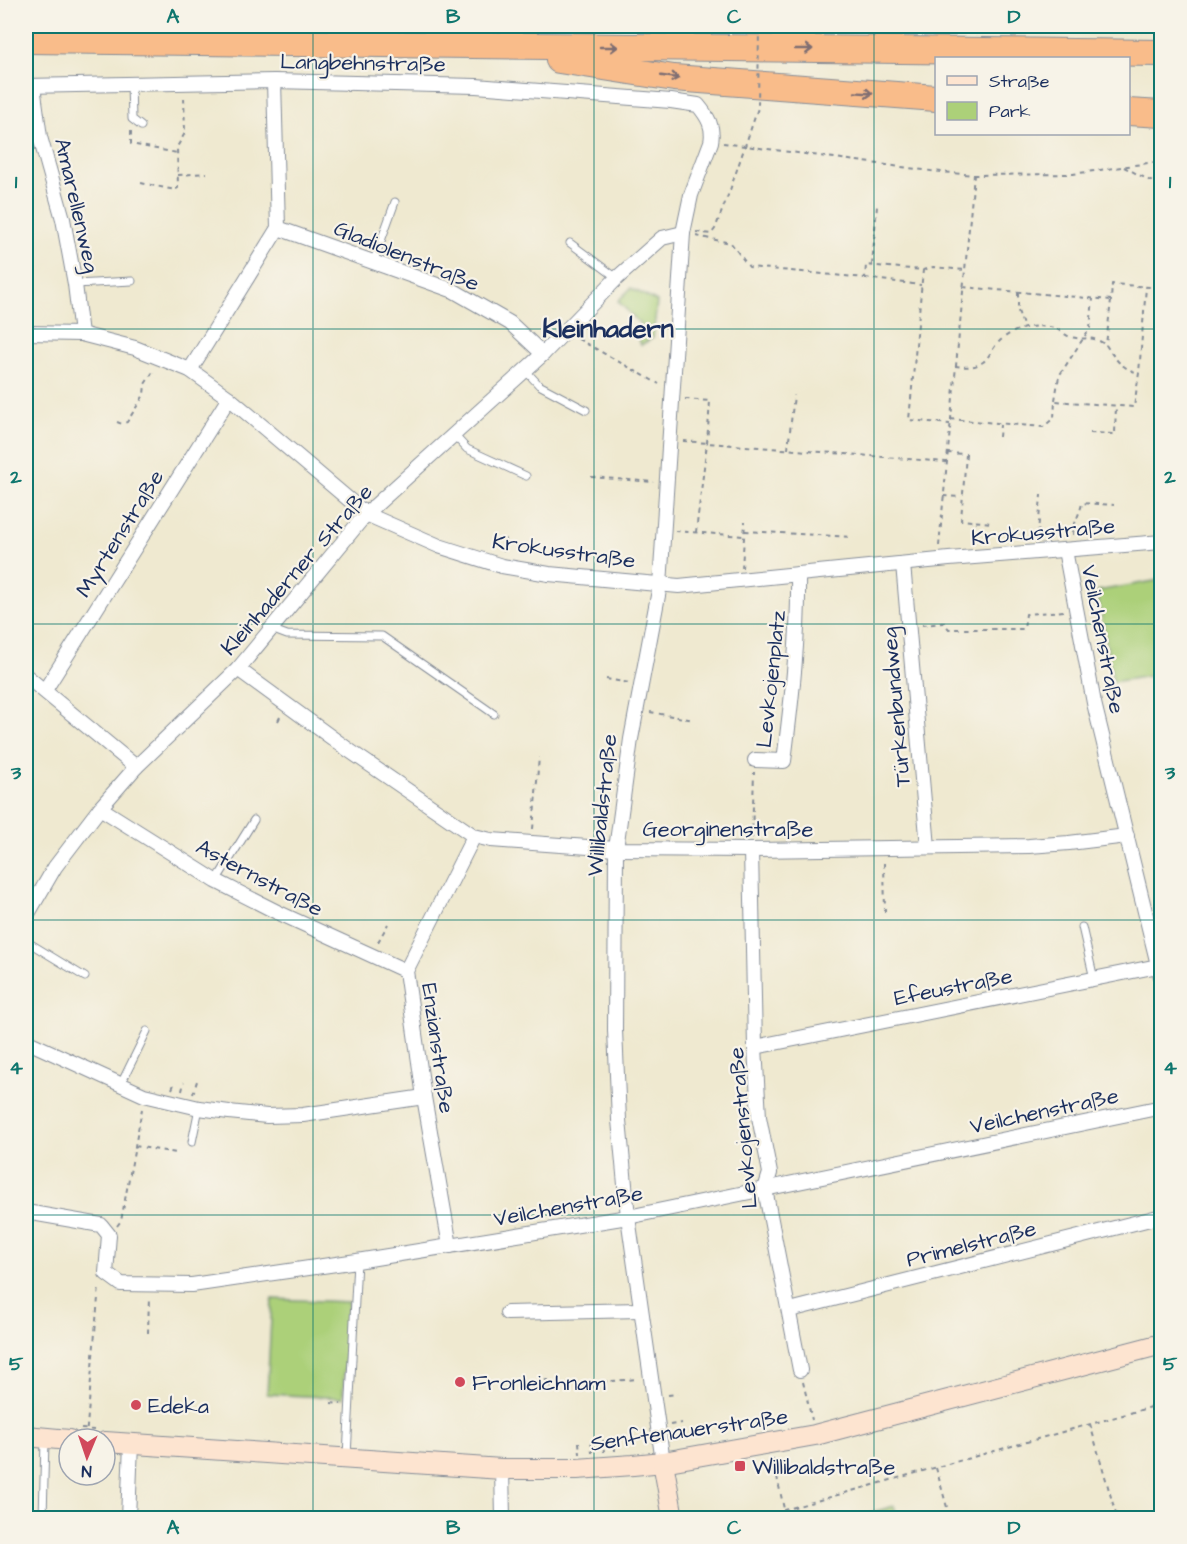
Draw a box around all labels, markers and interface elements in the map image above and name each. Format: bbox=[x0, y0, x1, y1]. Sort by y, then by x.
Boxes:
text: A bbox=[167, 3, 180, 31]
text: B bbox=[446, 3, 461, 31]
text: C bbox=[727, 3, 742, 31]
text: D bbox=[1008, 3, 1021, 31]
one-way arrow bbox=[598, 41, 618, 53]
one-way arrow bbox=[793, 43, 813, 55]
street label: Langbehnstraße bbox=[280, 47, 446, 81]
legend bbox=[935, 57, 1130, 135]
text: Straße bbox=[989, 69, 1050, 94]
one-way arrow bbox=[659, 71, 679, 82]
one-way arrow bbox=[853, 88, 873, 99]
text: Park bbox=[989, 99, 1031, 124]
street label: Amarellenweg bbox=[45, 135, 107, 276]
text: 1 bbox=[15, 168, 18, 196]
text: 1 bbox=[1169, 168, 1172, 196]
street label: Gladiolenstraße bbox=[329, 213, 484, 300]
district label: Kleinhadern bbox=[542, 311, 674, 347]
text: 2 bbox=[9, 463, 22, 491]
text: 2 bbox=[1163, 463, 1176, 491]
street label: Myrtenstraße bbox=[69, 464, 173, 604]
street label: Kleinhaderner Straße bbox=[214, 477, 380, 662]
street label: Krokusstraße bbox=[970, 511, 1116, 554]
street label: Krokusstraße bbox=[490, 526, 638, 577]
street label: Veilchenstraße bbox=[1073, 562, 1132, 716]
street label: Levkojenplatz bbox=[749, 609, 794, 749]
street label: Türkenbundweg bbox=[874, 626, 920, 788]
street label: Willibaldstraße bbox=[580, 732, 625, 878]
text: 3 bbox=[10, 759, 22, 787]
text: 3 bbox=[1164, 759, 1176, 787]
street label: Georginenstraße bbox=[642, 814, 814, 846]
street label: Asternstraße bbox=[190, 832, 328, 925]
street label: Efeustraße bbox=[891, 961, 1015, 1014]
street label: Enzianstraße bbox=[413, 981, 462, 1115]
street label: Levkojenstraße bbox=[721, 1046, 766, 1210]
text: 4 bbox=[9, 1054, 23, 1082]
text: 4 bbox=[1163, 1054, 1177, 1082]
street label: Veilchenstraße bbox=[967, 1081, 1121, 1142]
street label: Veilchenstraße bbox=[491, 1178, 645, 1235]
street label: Primelstraße bbox=[903, 1213, 1040, 1276]
text: 5 bbox=[9, 1350, 24, 1378]
text: 5 bbox=[1163, 1350, 1178, 1378]
place label: Fronleichnam bbox=[472, 1368, 606, 1399]
marker: Fronleichnam bbox=[453, 1375, 467, 1389]
place label: Edeka bbox=[148, 1391, 209, 1422]
marker: Edeka bbox=[129, 1398, 143, 1412]
street label: Senftenauerstraße bbox=[588, 1401, 790, 1460]
north arrow bbox=[57, 1427, 117, 1487]
place label: Willibaldstraße bbox=[752, 1452, 895, 1483]
marker: Willibaldstraße bbox=[733, 1459, 747, 1473]
text: N bbox=[81, 1460, 92, 1482]
text: A bbox=[167, 1514, 180, 1542]
text: B bbox=[446, 1514, 461, 1542]
text: C bbox=[727, 1514, 742, 1542]
text: D bbox=[1008, 1514, 1021, 1542]

